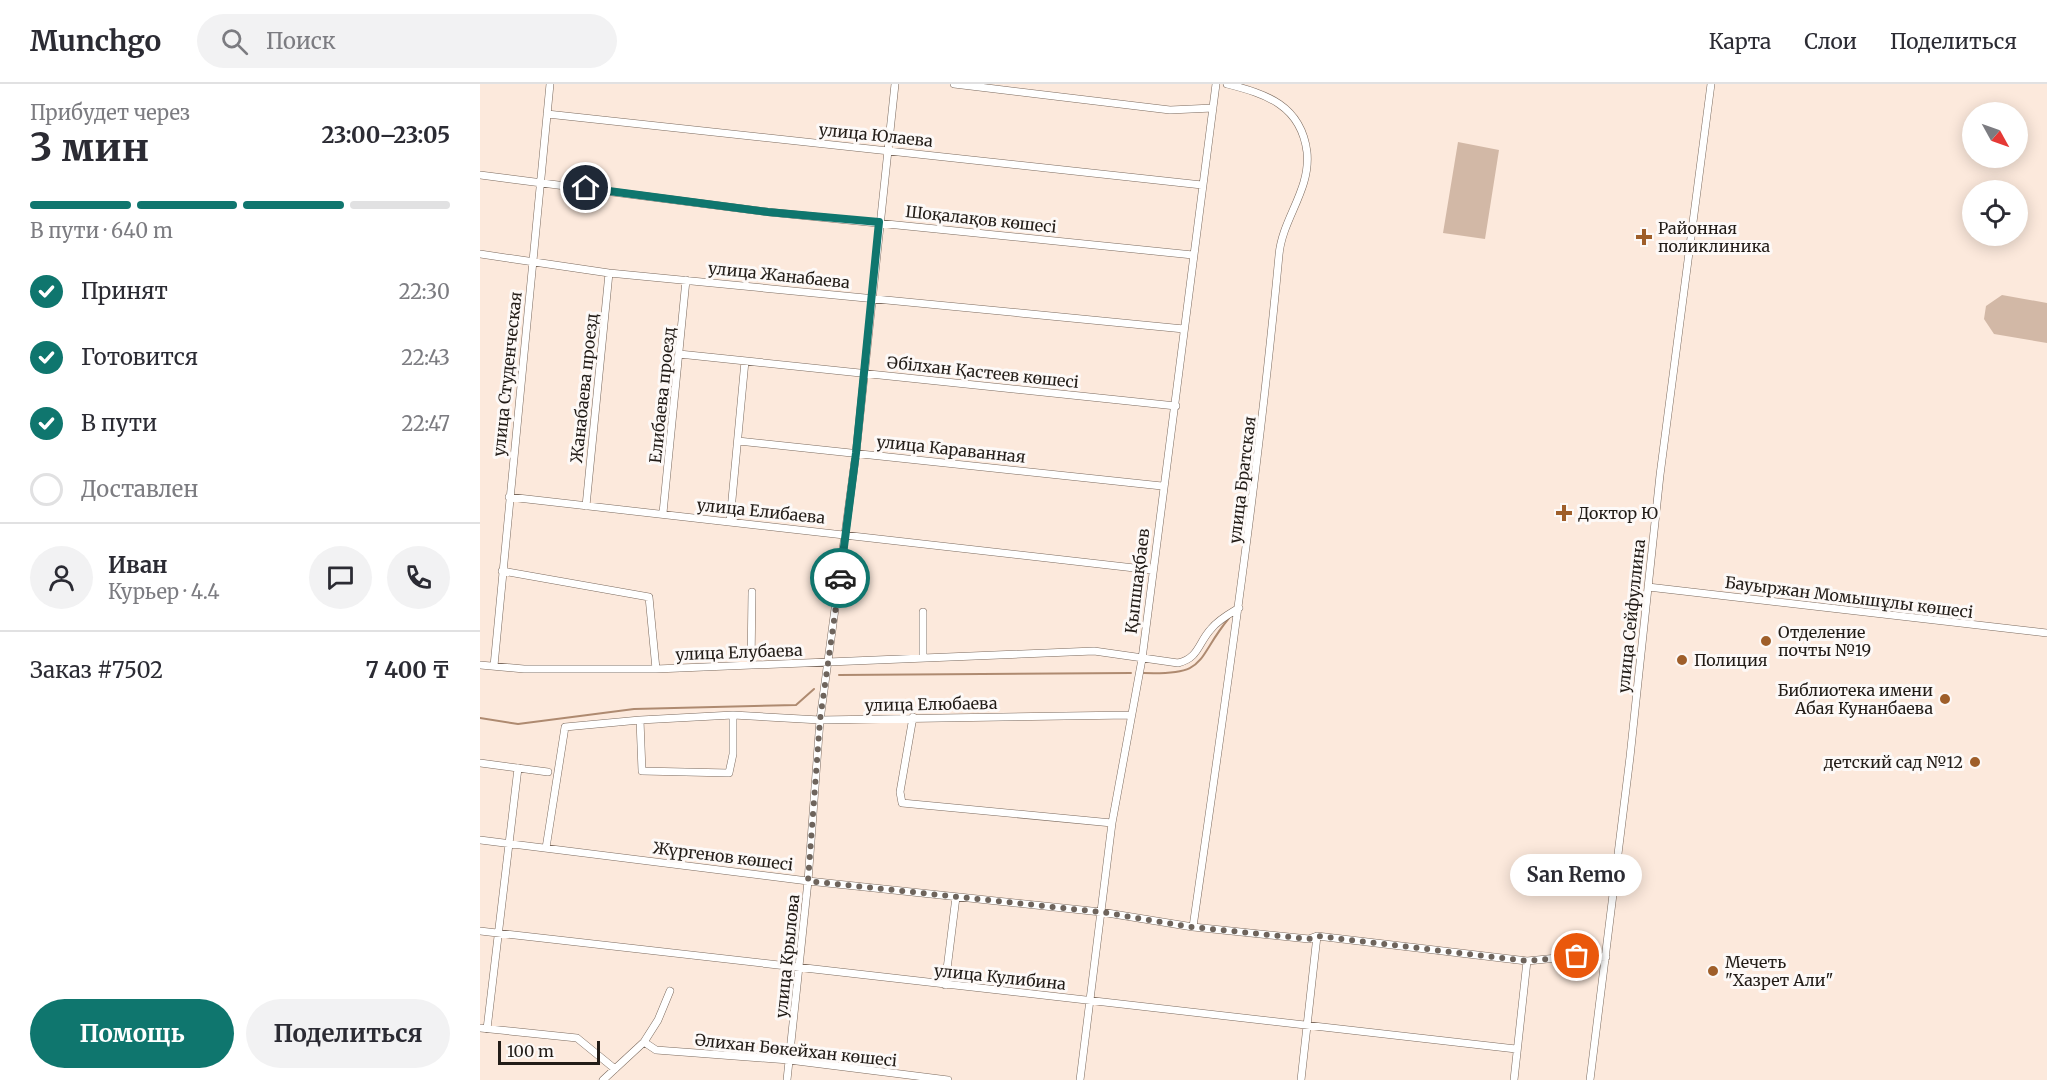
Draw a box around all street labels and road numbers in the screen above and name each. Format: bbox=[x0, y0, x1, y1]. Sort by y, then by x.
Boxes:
street label: улица Юлаева bbox=[818, 119, 934, 151]
street label: Шоқалақов көшесі bbox=[904, 201, 1058, 237]
street label: улица Жанабаева bbox=[707, 258, 851, 292]
street label: улица Студенческая bbox=[488, 291, 526, 457]
street label: Жанабаева проезд bbox=[566, 312, 602, 464]
street label: Елибаева проезд bbox=[645, 326, 679, 464]
street label: Әбілхан Қастеев көшесі bbox=[886, 352, 1080, 392]
street label: улица Братская bbox=[1224, 415, 1260, 545]
street label: улица Караванная bbox=[875, 431, 1027, 467]
street label: улица Елибаева bbox=[696, 494, 827, 528]
street label: Қыпшақбаев bbox=[1121, 527, 1153, 635]
street label: улица Сейфуллина bbox=[1613, 538, 1649, 694]
street label: Бауыржан Момышұлы көшесі bbox=[1724, 572, 1974, 622]
street label: улица Елубаева bbox=[675, 640, 803, 664]
street label: улица Елюбаева bbox=[864, 693, 998, 715]
street label: Жүргенов көшесі bbox=[652, 837, 794, 875]
street label: улица Крылова bbox=[771, 893, 803, 1019]
street label: улица Кулибина bbox=[933, 960, 1067, 994]
street label: Әлихан Бөкейхан көшесі bbox=[694, 1029, 898, 1071]

